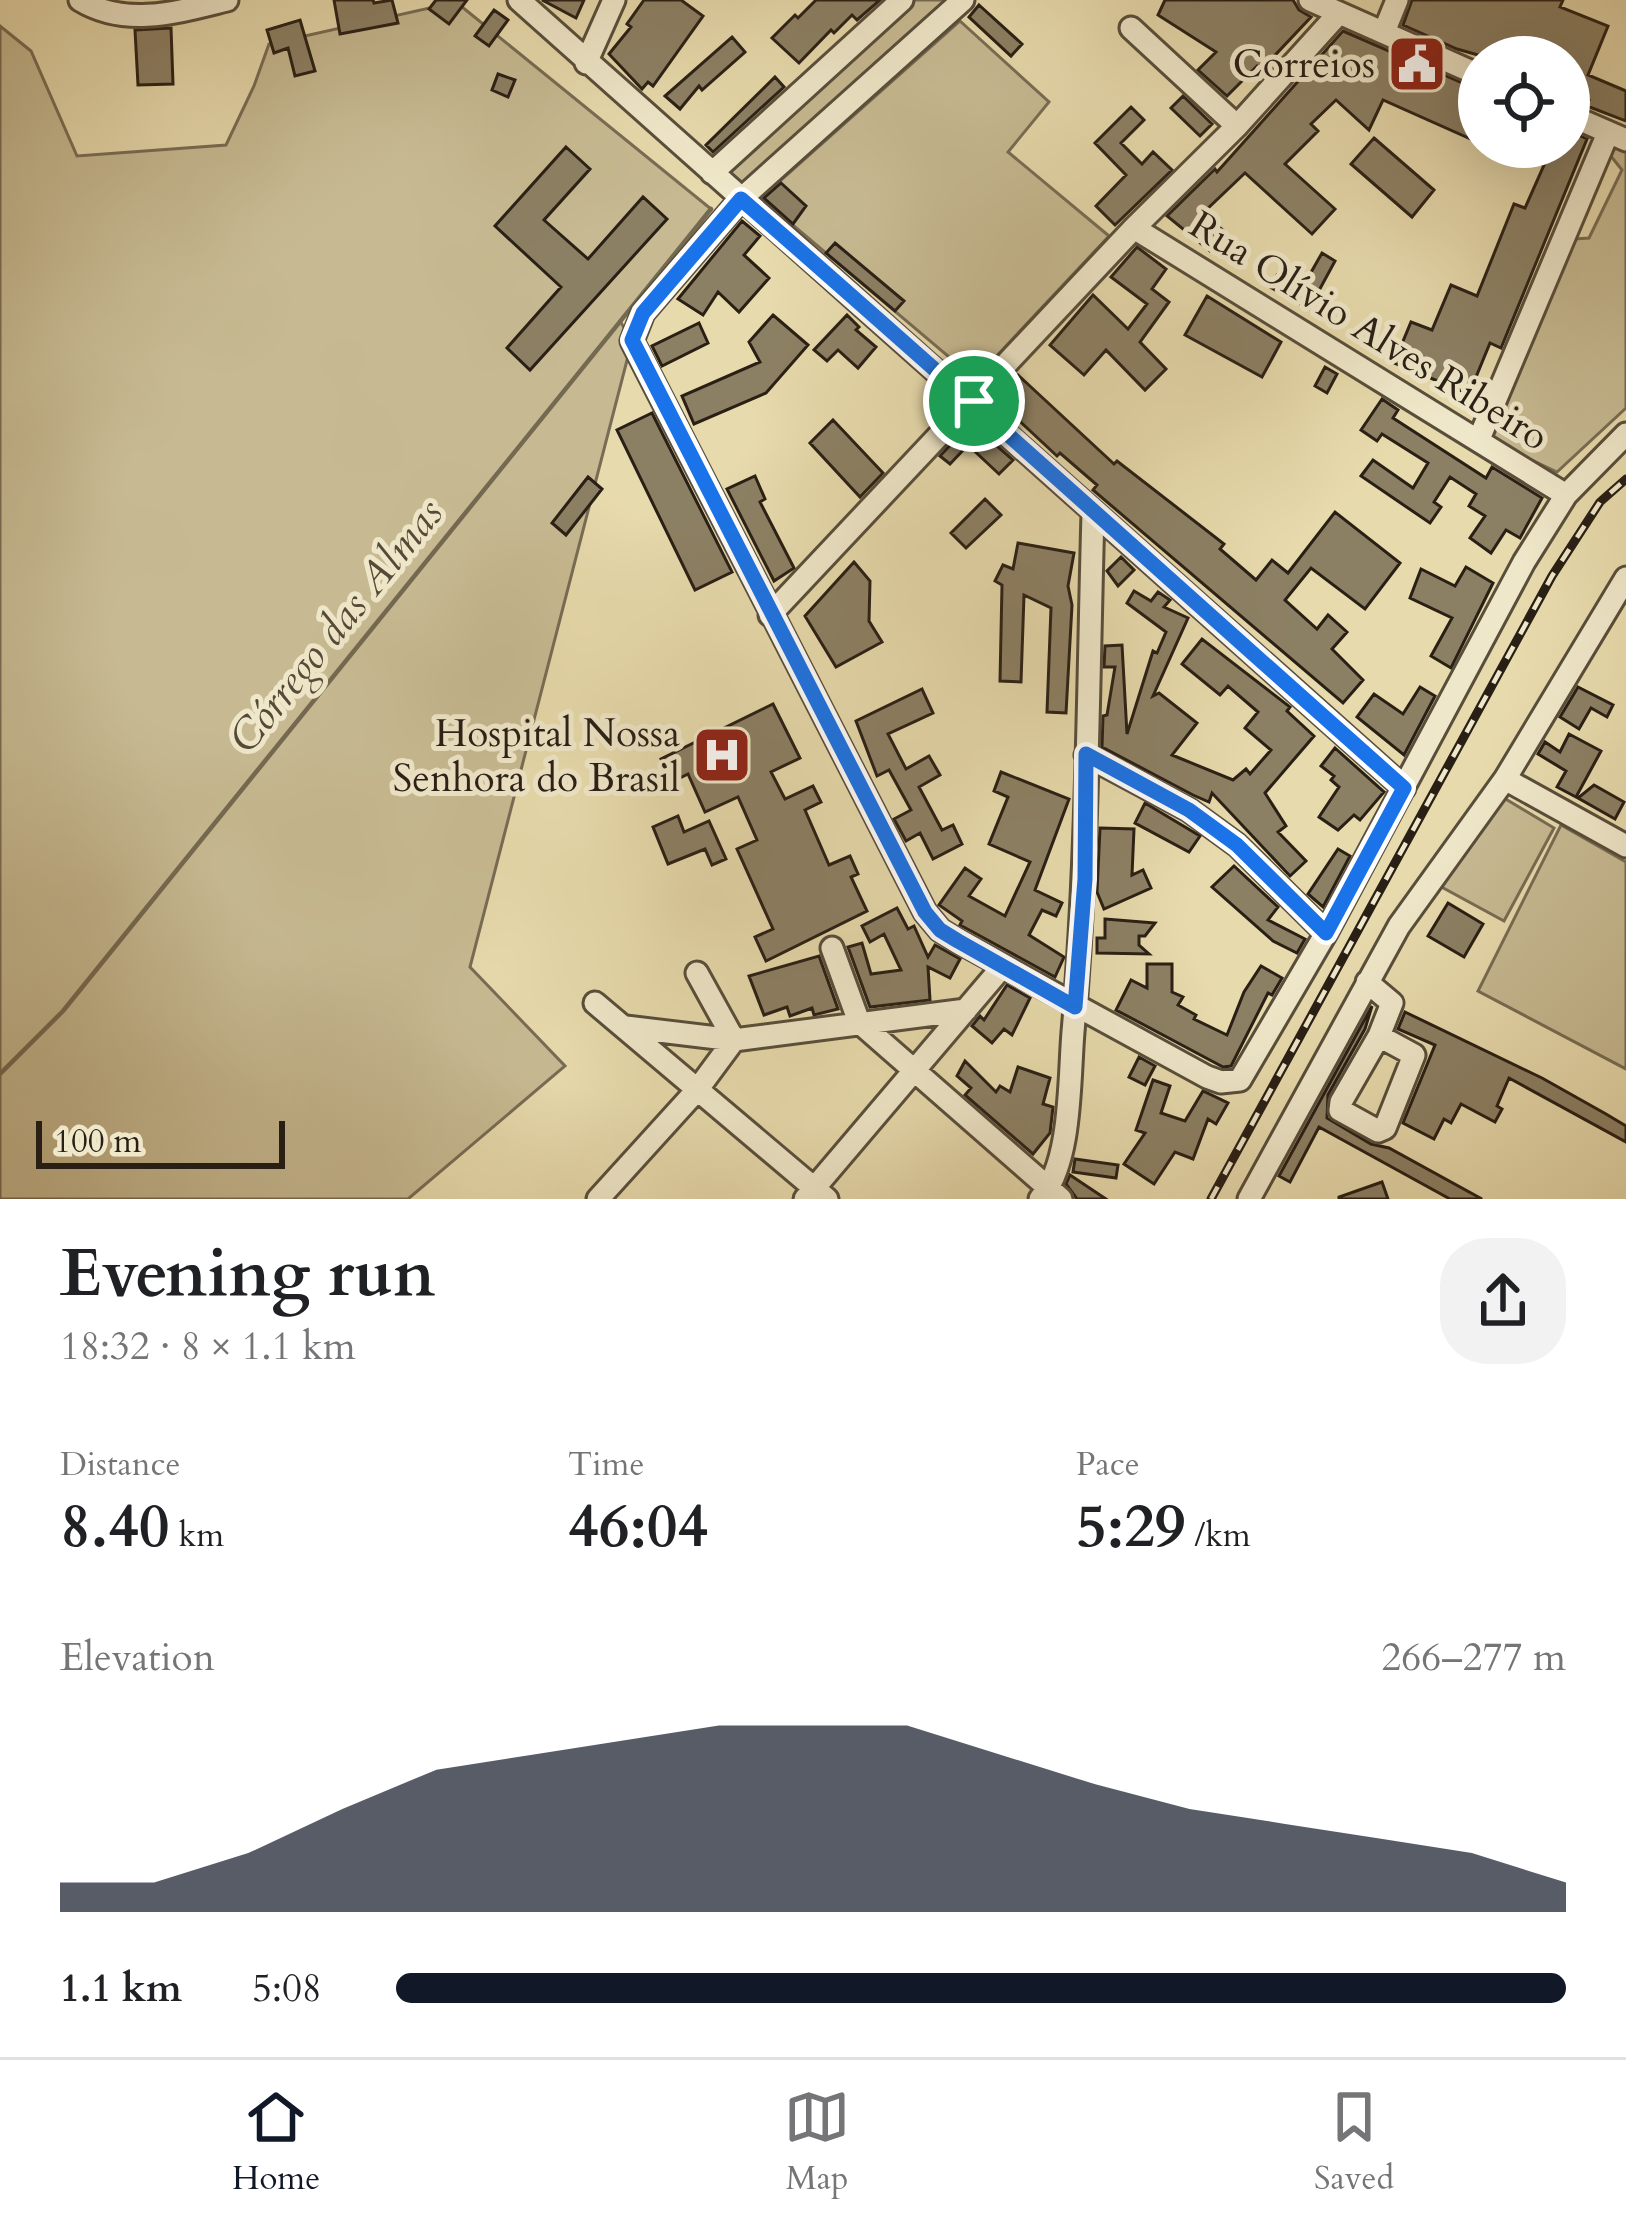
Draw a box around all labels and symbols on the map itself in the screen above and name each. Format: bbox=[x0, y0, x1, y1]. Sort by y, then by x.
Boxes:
public building icon: Correios bbox=[1386, 33, 1448, 95]
place label: Correios bbox=[1233, 38, 1375, 91]
street label: Rua Olívio Alves Ribeiro bbox=[1179, 199, 1559, 463]
pin bbox=[923, 350, 1025, 452]
water label: Córrego das Almas bbox=[216, 487, 456, 765]
place label: Hospital Nossa Senhora do Brasil bbox=[393, 707, 680, 805]
hospital icon: Hospital Nossa Senhora do Brasil bbox=[691, 724, 753, 786]
scale bar bbox=[36, 1115, 285, 1168]

